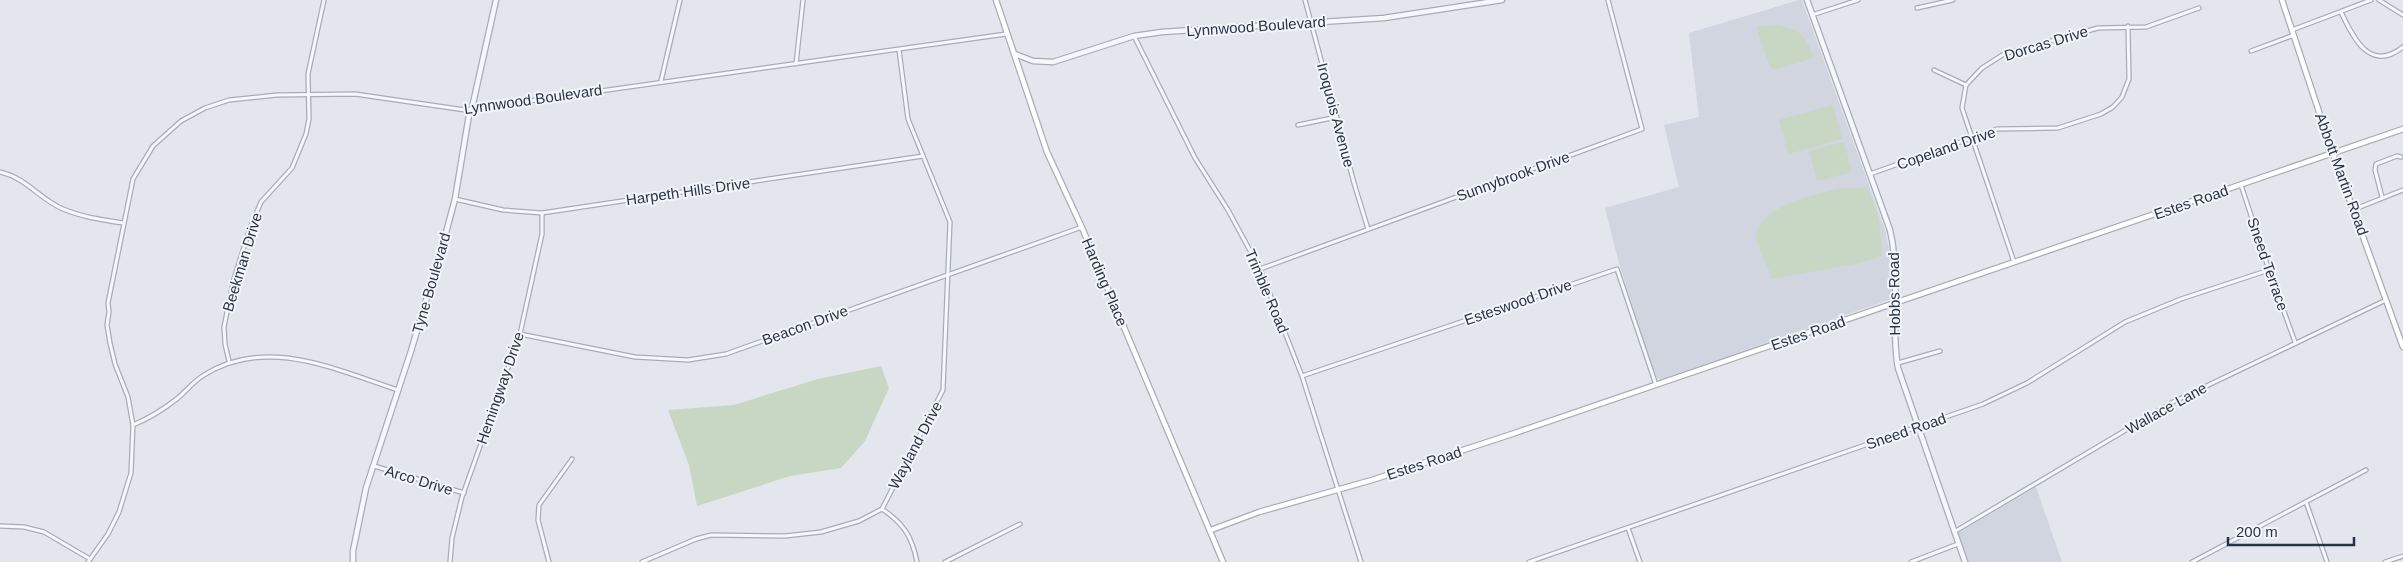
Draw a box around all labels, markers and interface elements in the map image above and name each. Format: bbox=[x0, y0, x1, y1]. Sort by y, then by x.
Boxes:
street label: Lynnwood Boulevard bbox=[1186, 13, 1326, 39]
street label: Dorcas Drive bbox=[2002, 22, 2090, 64]
street label: Iroquois Avenue bbox=[1314, 61, 1358, 169]
street label: Lynnwood Boulevard bbox=[463, 81, 603, 117]
street label: Abbott Martin Road bbox=[2312, 110, 2372, 238]
street label: Copeland Drive bbox=[1894, 123, 1998, 173]
street label: Sunnybrook Drive bbox=[1454, 148, 1572, 204]
street label: Harpeth Hills Drive bbox=[625, 174, 751, 208]
street label: Estes Road bbox=[2152, 181, 2230, 223]
street label: Beekman Drive bbox=[219, 210, 265, 314]
street label: Sneed Terrace bbox=[2244, 215, 2292, 313]
street label: Tyne Boulevard bbox=[408, 231, 454, 335]
street label: Harding Place bbox=[1079, 235, 1131, 329]
street label: Trimble Road bbox=[1242, 246, 1292, 336]
street label: Hobbs Road bbox=[1885, 252, 1903, 336]
street label: Esteswood Drive bbox=[1462, 276, 1574, 328]
street label: Beacon Drive bbox=[760, 302, 850, 348]
street label: Estes Road bbox=[1769, 312, 1847, 354]
street label: Hemingway Drive bbox=[473, 330, 527, 446]
street label: Wallace Lane bbox=[2122, 379, 2210, 437]
street label: Wayland Drive bbox=[885, 398, 945, 492]
street label: Sneed Road bbox=[1864, 409, 1948, 453]
street label: Estes Road bbox=[1384, 443, 1464, 483]
street label: Arco Drive bbox=[383, 462, 455, 498]
scale bar bbox=[2228, 514, 2354, 546]
text: 200 m bbox=[2236, 523, 2278, 540]

